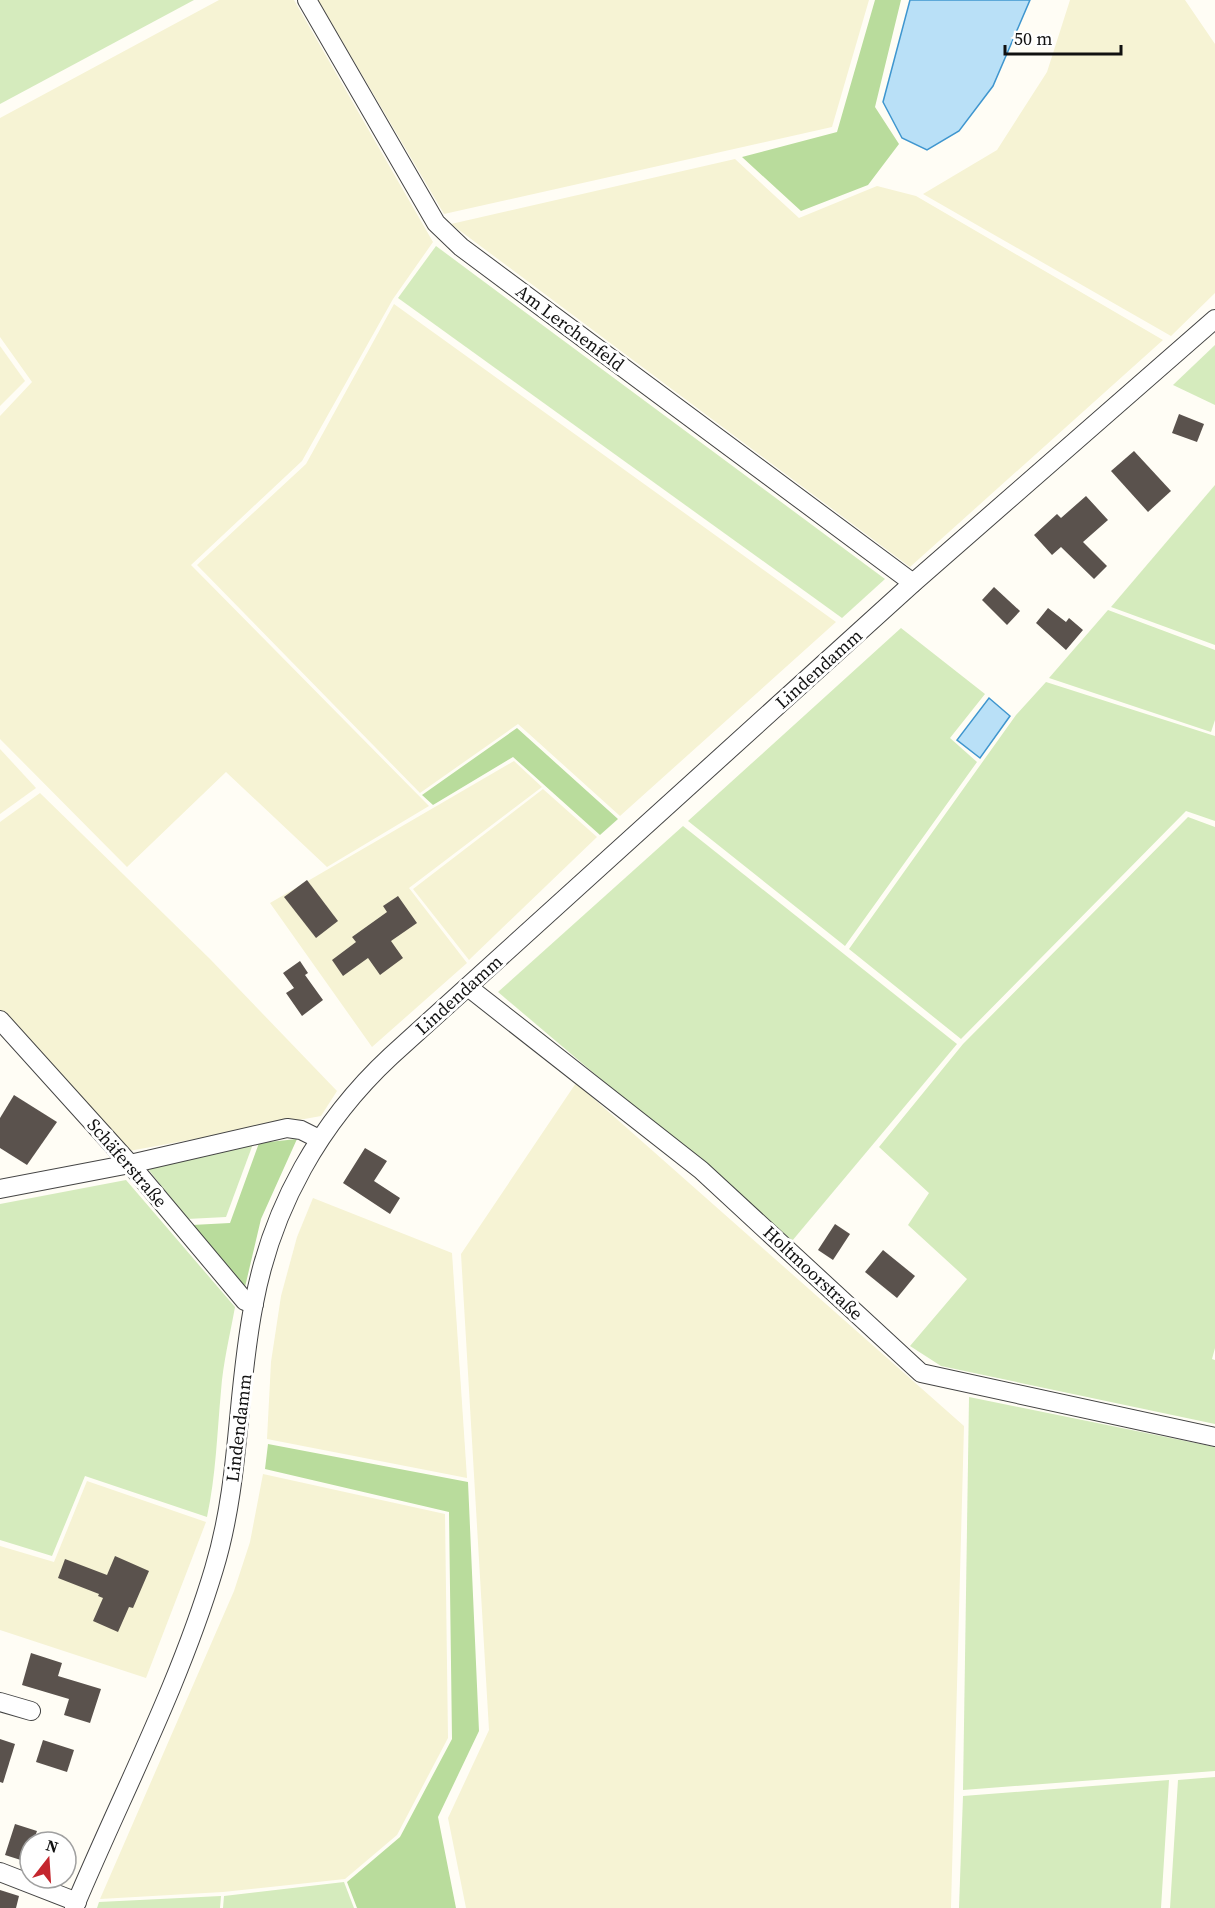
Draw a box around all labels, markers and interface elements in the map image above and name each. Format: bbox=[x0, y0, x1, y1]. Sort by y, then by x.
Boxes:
scale bar bbox=[1005, 18, 1120, 56]
text: 50 m bbox=[1014, 26, 1052, 51]
street label: Am Lerchenfeld bbox=[511, 279, 630, 377]
street label: Lindendamm bbox=[770, 623, 867, 714]
street label: Lindendamm bbox=[410, 949, 507, 1040]
street label: Schäferstraße bbox=[82, 1113, 173, 1213]
street label: Holtmoorstraße bbox=[758, 1220, 869, 1326]
street label: Lindendamm bbox=[219, 1372, 258, 1483]
north arrow bbox=[18, 1830, 78, 1890]
text: N bbox=[44, 1833, 62, 1858]

